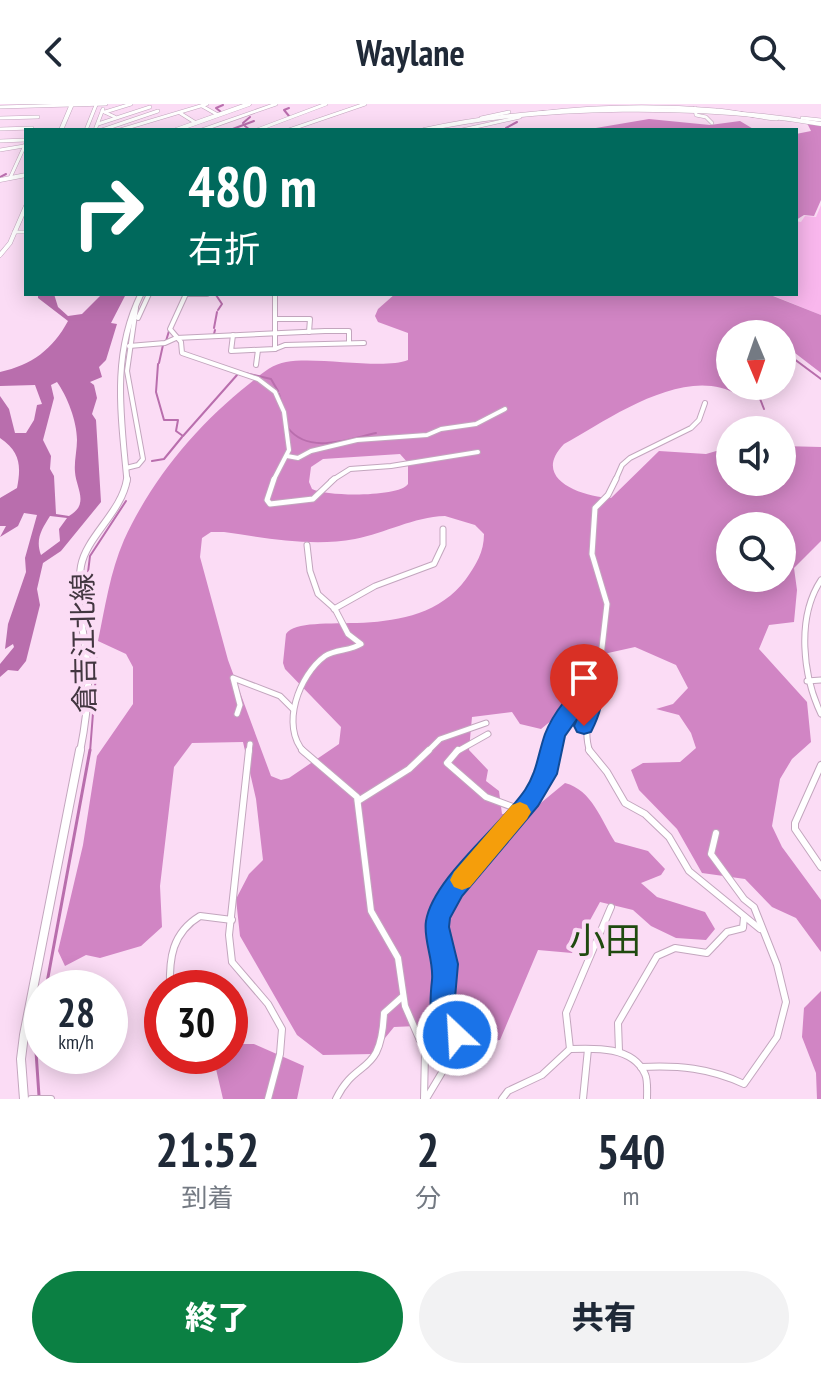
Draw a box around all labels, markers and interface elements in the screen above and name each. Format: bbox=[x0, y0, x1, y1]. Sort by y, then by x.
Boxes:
text: Waylane bbox=[356, 29, 465, 76]
icon: back bbox=[32, 30, 76, 74]
icon: search bbox=[745, 30, 789, 74]
text: 480 m bbox=[188, 150, 317, 222]
icon: right bbox=[56, 160, 160, 264]
text: 右折 bbox=[188, 225, 260, 272]
north arrow bbox=[716, 320, 796, 400]
map controls bbox=[716, 320, 796, 592]
button: sound bbox=[716, 416, 796, 496]
button: search bbox=[716, 512, 796, 592]
street label: 倉吉江北線 bbox=[63, 573, 103, 713]
pin bbox=[550, 644, 618, 726]
icon: arrive bbox=[562, 656, 606, 700]
district label: 小田 bbox=[569, 916, 641, 963]
speed limit sign: 30 bbox=[144, 970, 248, 1074]
text: 28 bbox=[57, 986, 95, 1038]
position arrow bbox=[415, 993, 499, 1077]
text: km/h bbox=[58, 1029, 94, 1055]
text: 21:52 bbox=[156, 1118, 259, 1180]
text: 2 bbox=[417, 1118, 439, 1180]
text: 540 bbox=[597, 1120, 665, 1182]
text: m bbox=[623, 1179, 639, 1212]
text: 到着 bbox=[181, 1181, 234, 1214]
text: 分 bbox=[415, 1181, 441, 1214]
button: 終了 bbox=[32, 1271, 403, 1363]
button: 共有 bbox=[419, 1271, 789, 1363]

